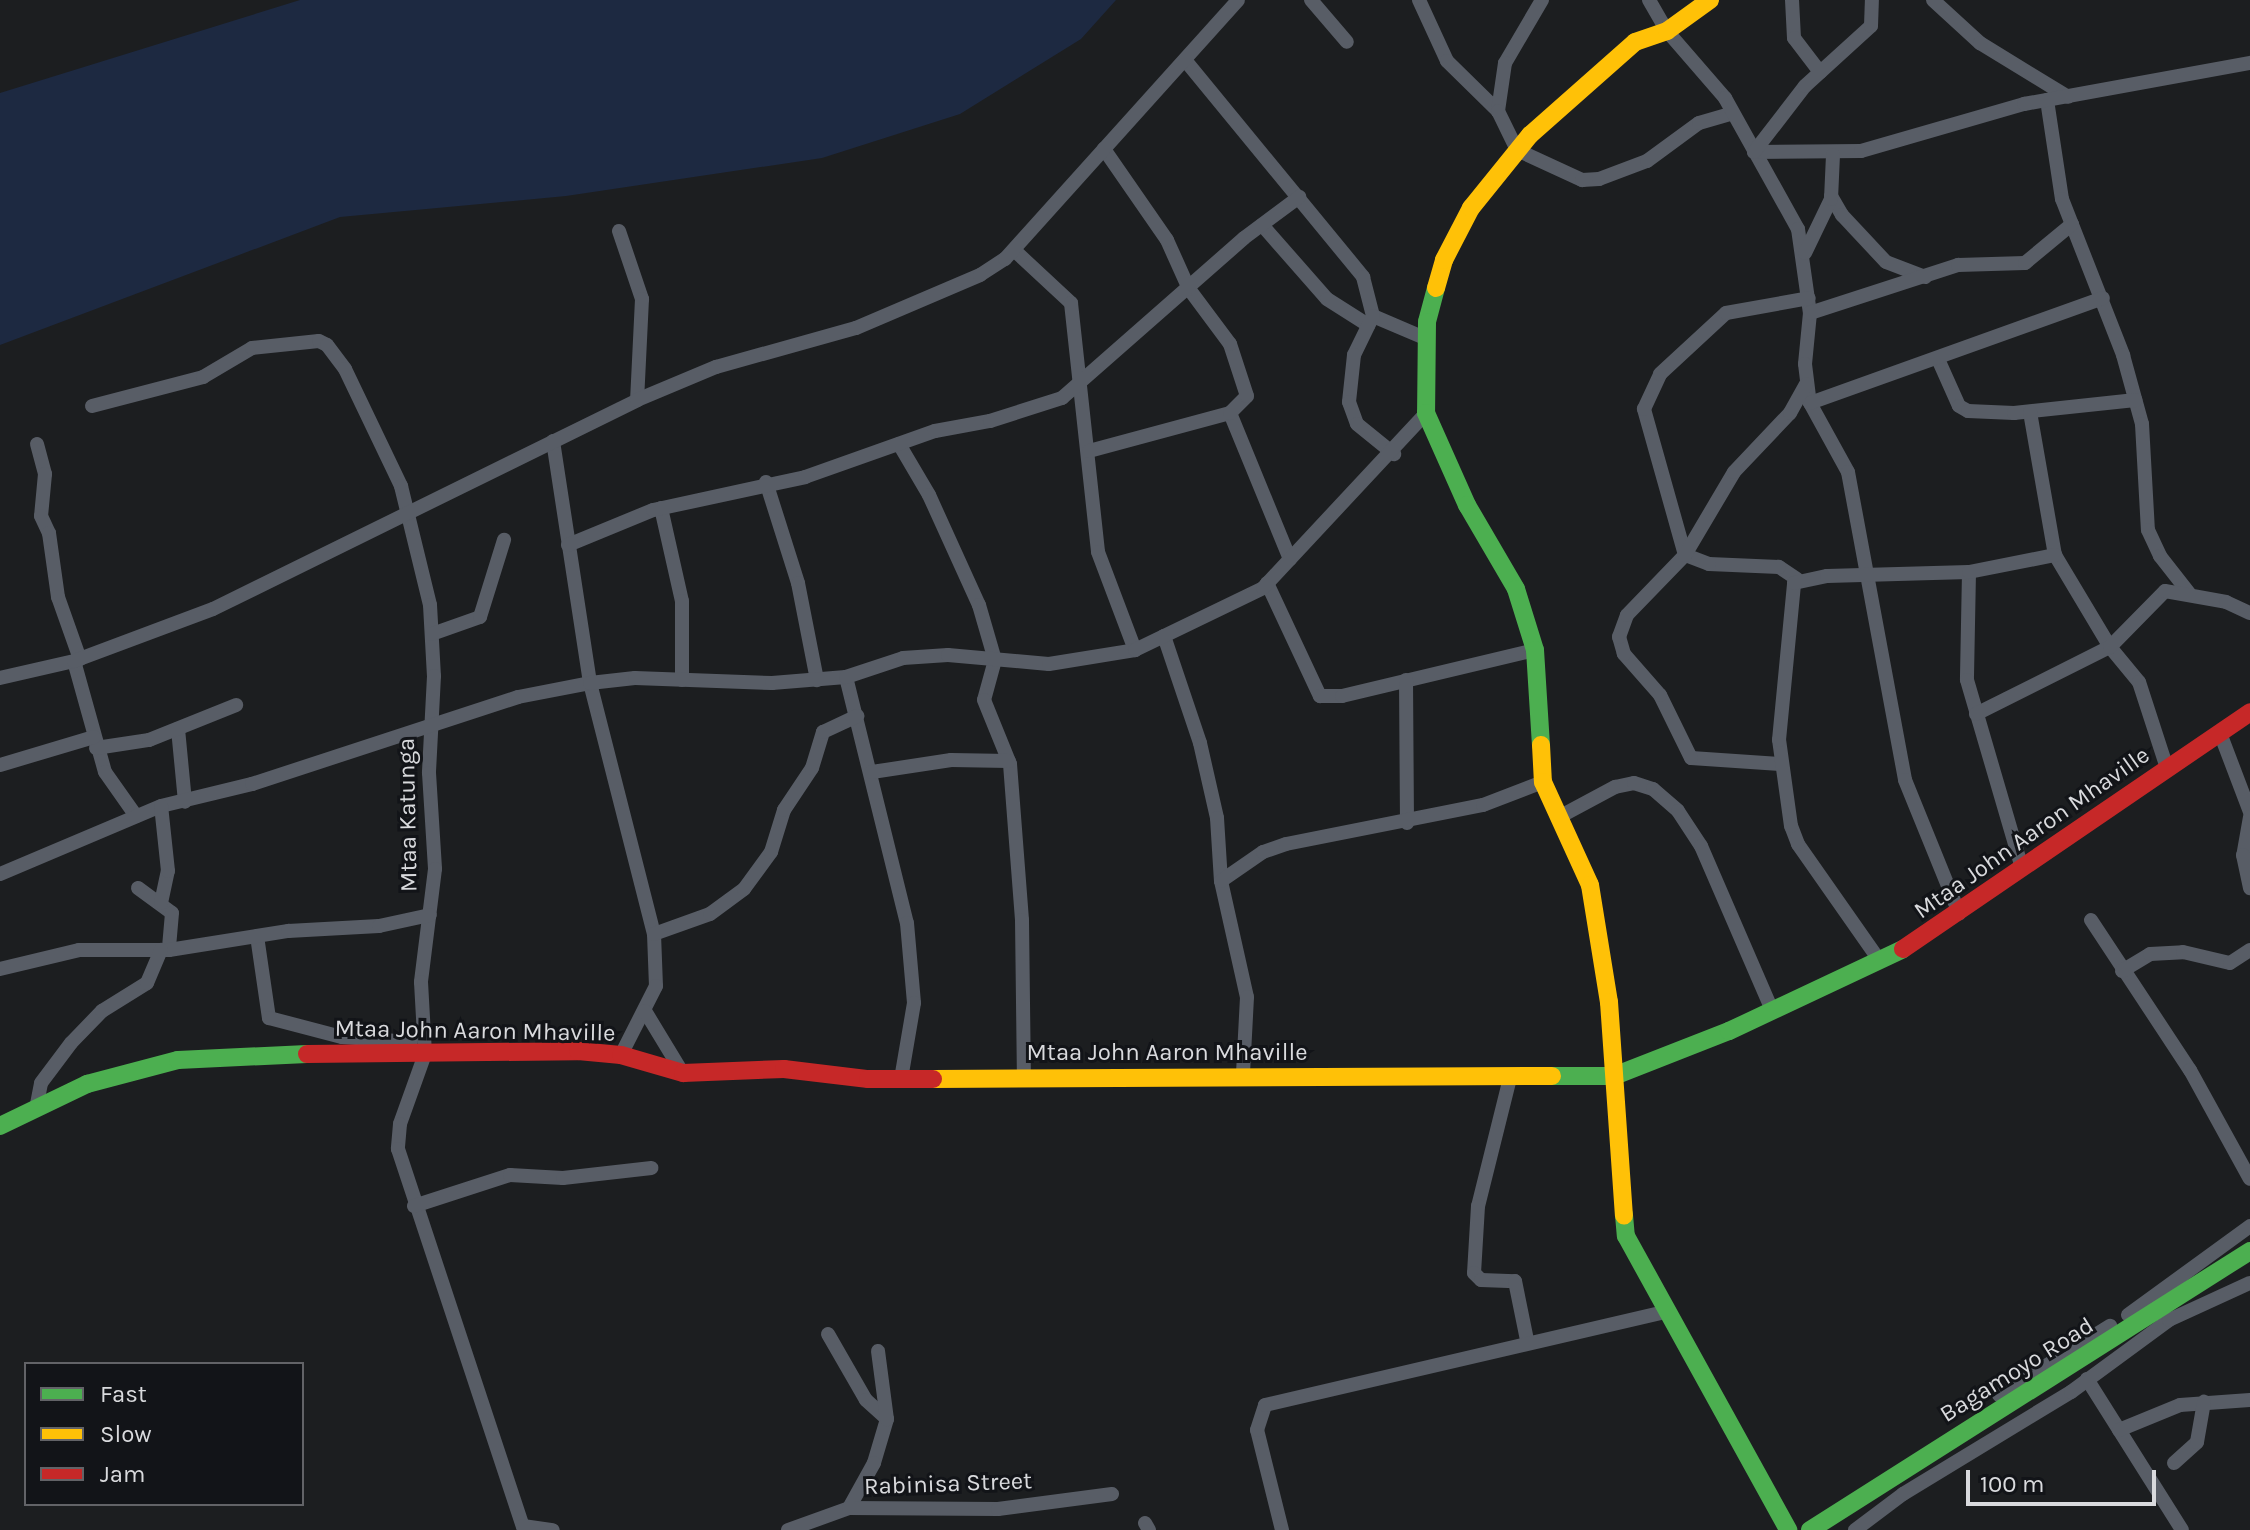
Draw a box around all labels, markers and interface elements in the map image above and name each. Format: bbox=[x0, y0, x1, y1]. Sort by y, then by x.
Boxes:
street label: Mtaa Katunga bbox=[392, 738, 424, 892]
street label: Mtaa John Aaron Mhaville bbox=[1909, 741, 2155, 925]
street label: Mtaa John Aaron Mhaville bbox=[334, 1014, 616, 1048]
street label: Mtaa John Aaron Mhaville bbox=[1027, 1039, 1307, 1067]
street label: Bagamoyo Road bbox=[1935, 1311, 2099, 1429]
legend bbox=[24, 1362, 304, 1506]
text: Fast bbox=[100, 1380, 147, 1408]
text: Slow bbox=[100, 1420, 152, 1448]
scale bar bbox=[1970, 1454, 2160, 1504]
text: Jam bbox=[100, 1460, 145, 1488]
street label: Rabinisa Street bbox=[863, 1467, 1033, 1501]
text: 100 m bbox=[1980, 1470, 2045, 1498]

